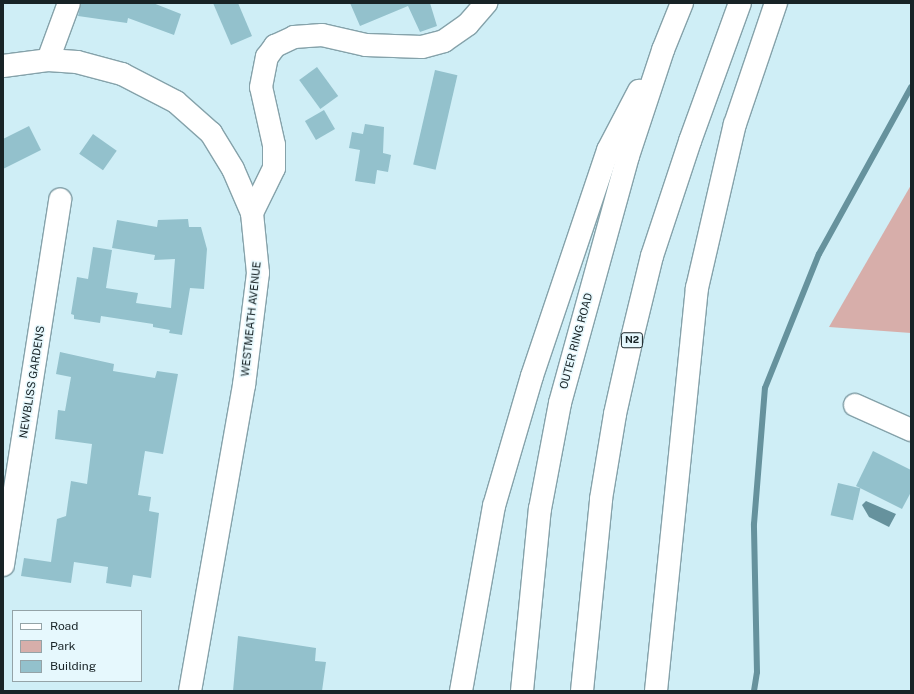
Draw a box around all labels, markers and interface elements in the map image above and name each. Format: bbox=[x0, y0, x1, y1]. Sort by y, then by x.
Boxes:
street label: WESTMEATH AVENUE bbox=[238, 261, 264, 377]
street label: OUTER RING ROAD bbox=[557, 291, 595, 391]
street label: NEWBLISS GARDENS bbox=[17, 325, 47, 439]
road number: N2 bbox=[620, 332, 644, 348]
legend bbox=[12, 610, 142, 682]
text: Road bbox=[50, 619, 78, 633]
text: Park bbox=[50, 639, 76, 653]
text: Building bbox=[50, 659, 96, 673]

